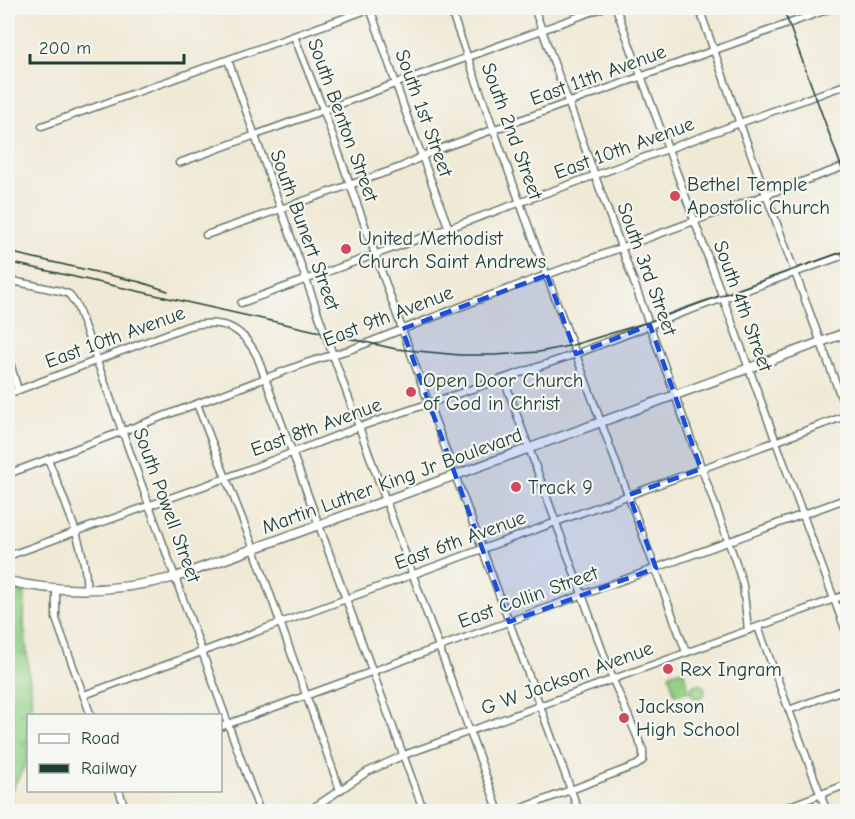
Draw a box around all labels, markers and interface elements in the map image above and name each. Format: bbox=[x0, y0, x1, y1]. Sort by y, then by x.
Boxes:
scale bar bbox=[30, 27, 184, 65]
street label: South Benton Street bbox=[303, 35, 384, 206]
text: 200 m bbox=[39, 38, 91, 59]
street label: East 11th Avenue bbox=[527, 40, 669, 110]
street label: South 1st Street bbox=[390, 46, 458, 181]
street label: South 2nd Street bbox=[477, 59, 548, 204]
street label: East 10th Avenue bbox=[551, 112, 697, 184]
street label: South Bunert Street bbox=[265, 147, 345, 315]
place label: Bethel Temple Apostolic Church bbox=[687, 173, 830, 219]
marker: Bethel Temple Apostolic Church bbox=[668, 189, 682, 203]
street label: South 3rd Street bbox=[612, 199, 682, 340]
place label: United Methodist Church Saint Andrews bbox=[358, 227, 546, 273]
street label: South 4th Street bbox=[709, 237, 778, 376]
marker: United Methodist Church Saint Andrews bbox=[339, 242, 353, 256]
street label: East 9th Avenue bbox=[320, 281, 456, 351]
street label: East 10th Avenue bbox=[42, 301, 188, 373]
place label: Open Door Church of God in Christ bbox=[423, 369, 584, 415]
marker: Open Door Church of God in Christ bbox=[404, 385, 418, 399]
street label: East 8th Avenue bbox=[247, 393, 385, 461]
street label: Martin Luther King Jr Boulevard bbox=[259, 423, 525, 539]
street label: South Powell Street bbox=[128, 425, 206, 587]
place label: Track 9 bbox=[528, 476, 593, 499]
marker: Track 9 bbox=[509, 480, 523, 494]
street label: East 6th Avenue bbox=[391, 506, 529, 574]
street label: East Collin Street bbox=[455, 561, 602, 633]
street label: G W Jackson Avenue bbox=[478, 636, 656, 720]
place label: Rex Ingram bbox=[680, 658, 782, 681]
marker: Rex Ingram bbox=[661, 662, 675, 676]
place label: Jackson High School bbox=[636, 695, 740, 741]
marker: Jackson High School bbox=[617, 711, 631, 725]
legend bbox=[27, 714, 222, 792]
text: Road bbox=[81, 728, 120, 749]
text: Railway bbox=[81, 758, 138, 779]

